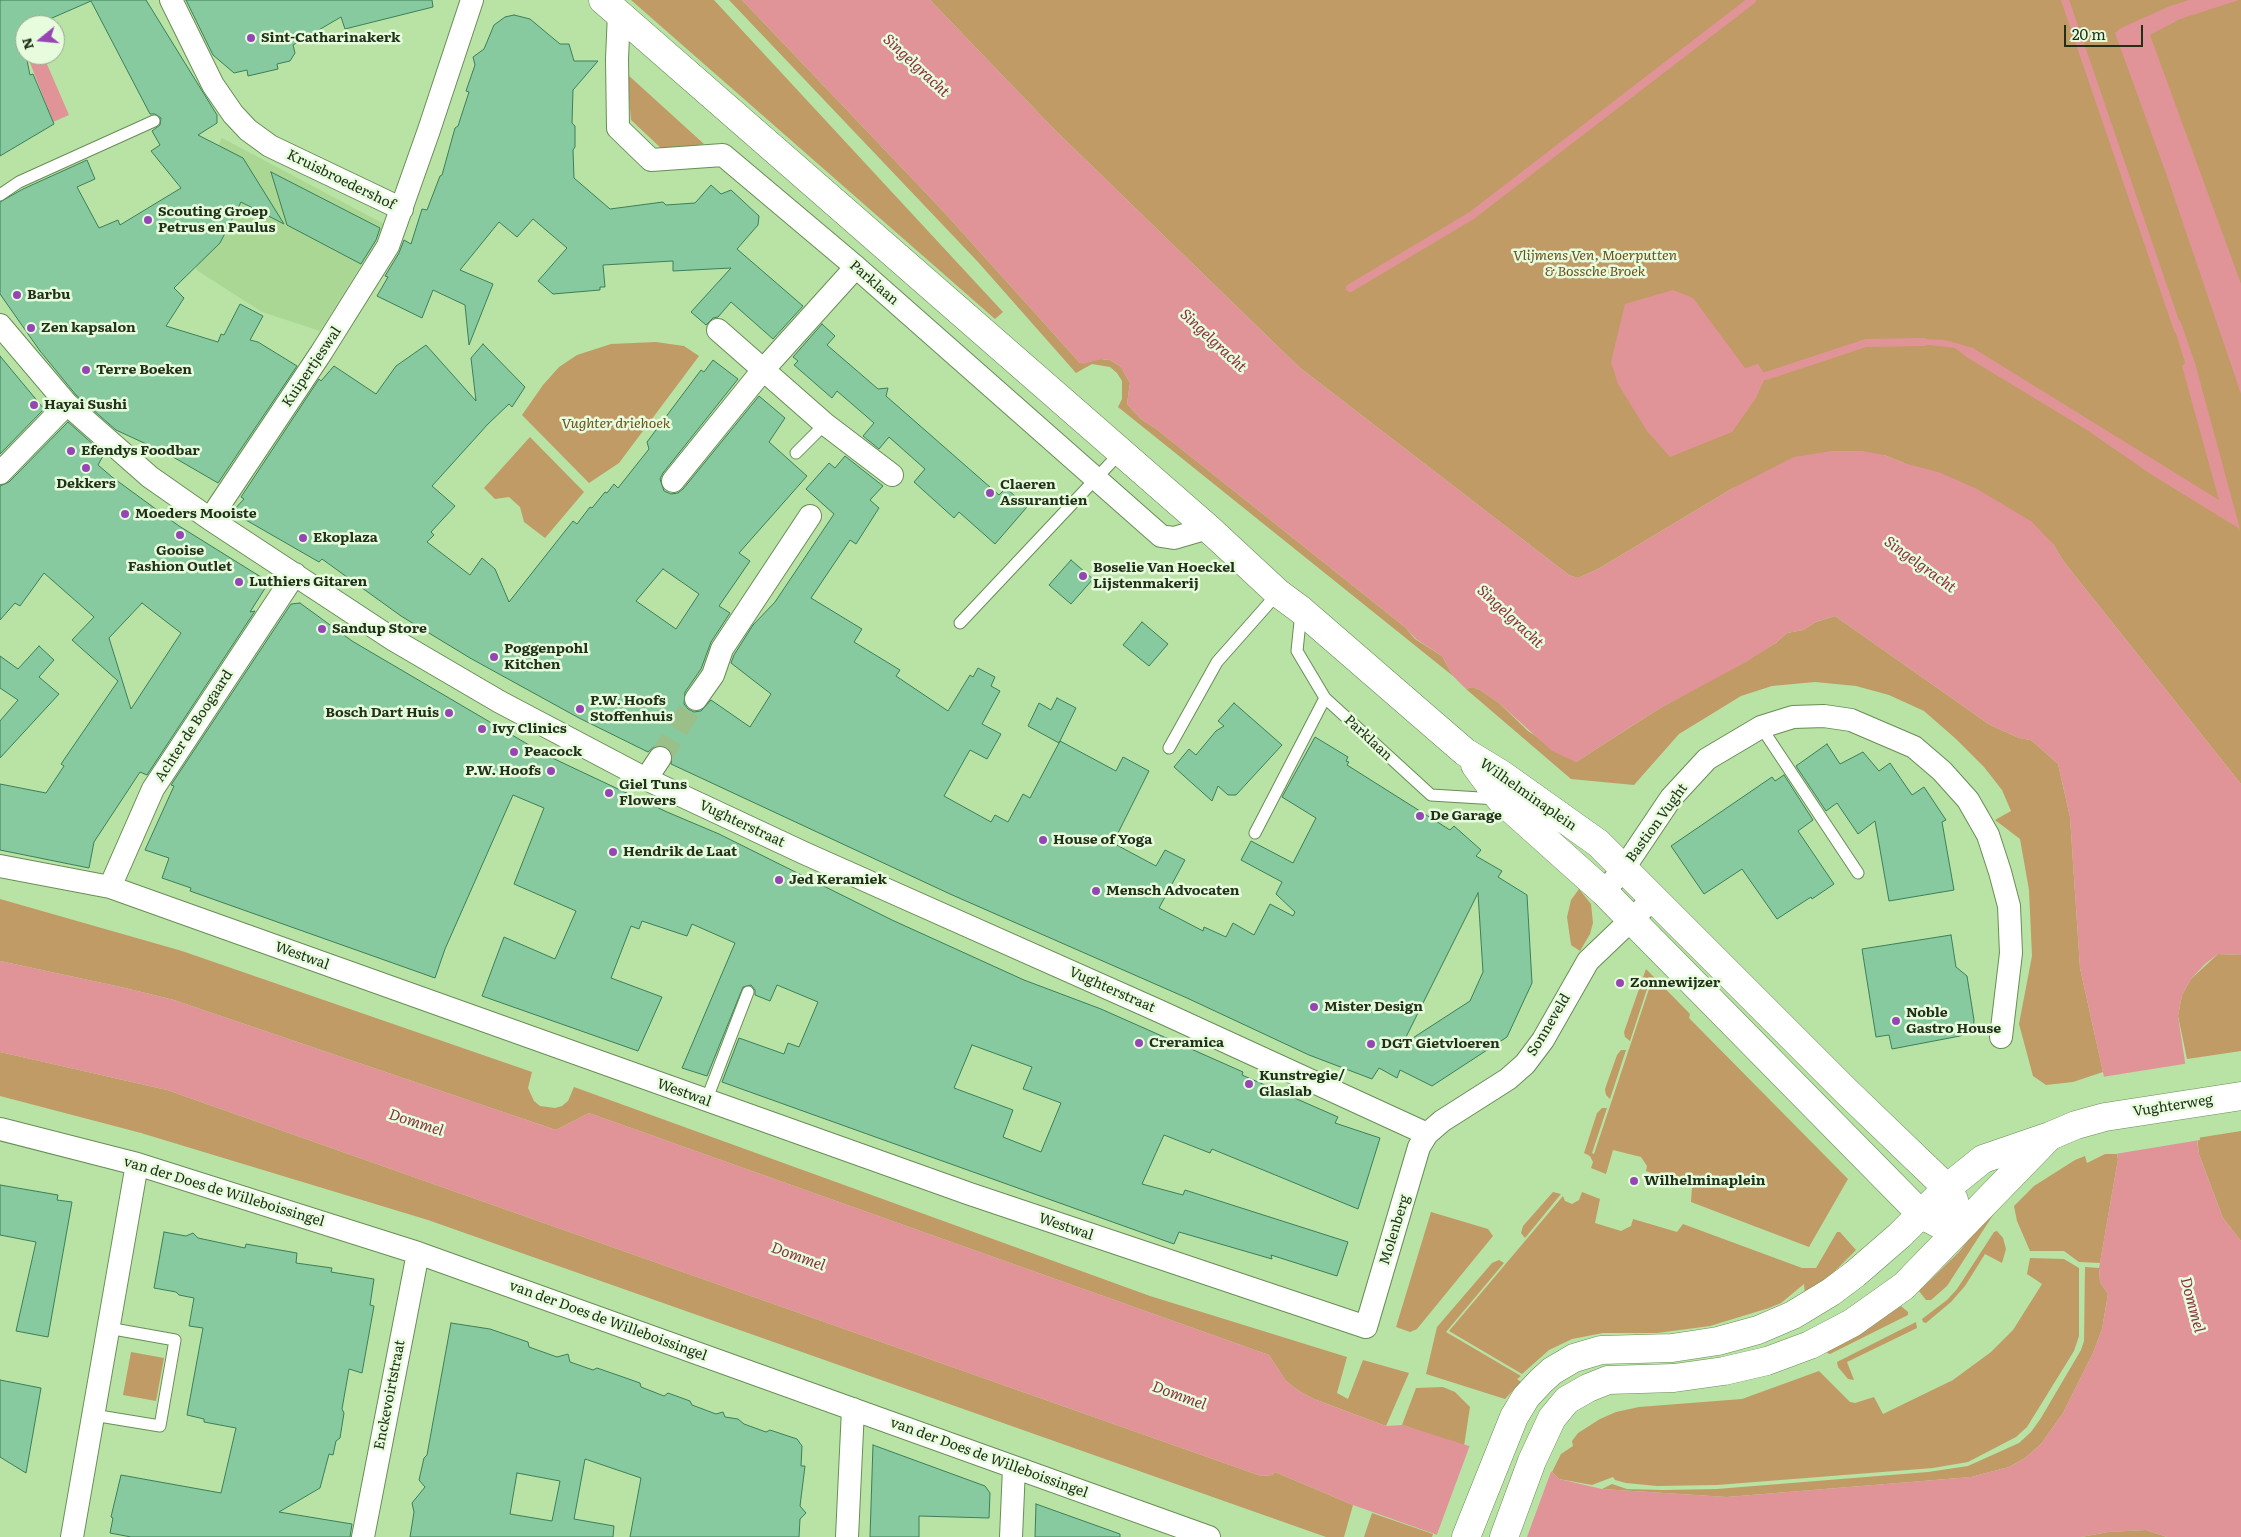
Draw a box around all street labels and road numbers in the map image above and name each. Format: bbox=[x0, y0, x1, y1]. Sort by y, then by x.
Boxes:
street label: Kruisbroedershof bbox=[284, 147, 398, 213]
street label: Parklaan bbox=[846, 257, 902, 309]
street label: Kuipertjeswal bbox=[279, 324, 345, 410]
street label: Achter de Boogaard bbox=[152, 667, 236, 785]
street label: Parklaan bbox=[1340, 712, 1396, 764]
street label: Wilhelminaplein bbox=[1476, 755, 1580, 835]
street label: Bastion Vught bbox=[1623, 780, 1691, 866]
street label: Vughterstraat bbox=[697, 797, 787, 851]
street label: Westwal bbox=[272, 938, 332, 974]
street label: Vughterstraat bbox=[1066, 964, 1158, 1016]
street label: Sonneveld bbox=[1524, 991, 1574, 1059]
street label: Westwal bbox=[654, 1075, 714, 1111]
street label: Vughterweg bbox=[2132, 1091, 2214, 1121]
street label: van der Does de Willeboissingel bbox=[122, 1153, 326, 1231]
street label: Molenberg bbox=[1376, 1193, 1414, 1267]
street label: Westwal bbox=[1036, 1210, 1096, 1244]
street label: van der Does de Willeboissingel bbox=[507, 1277, 709, 1365]
street label: Enckevoirtstraat bbox=[371, 1339, 409, 1451]
street label: van der Does de Willeboissingel bbox=[888, 1414, 1090, 1502]

